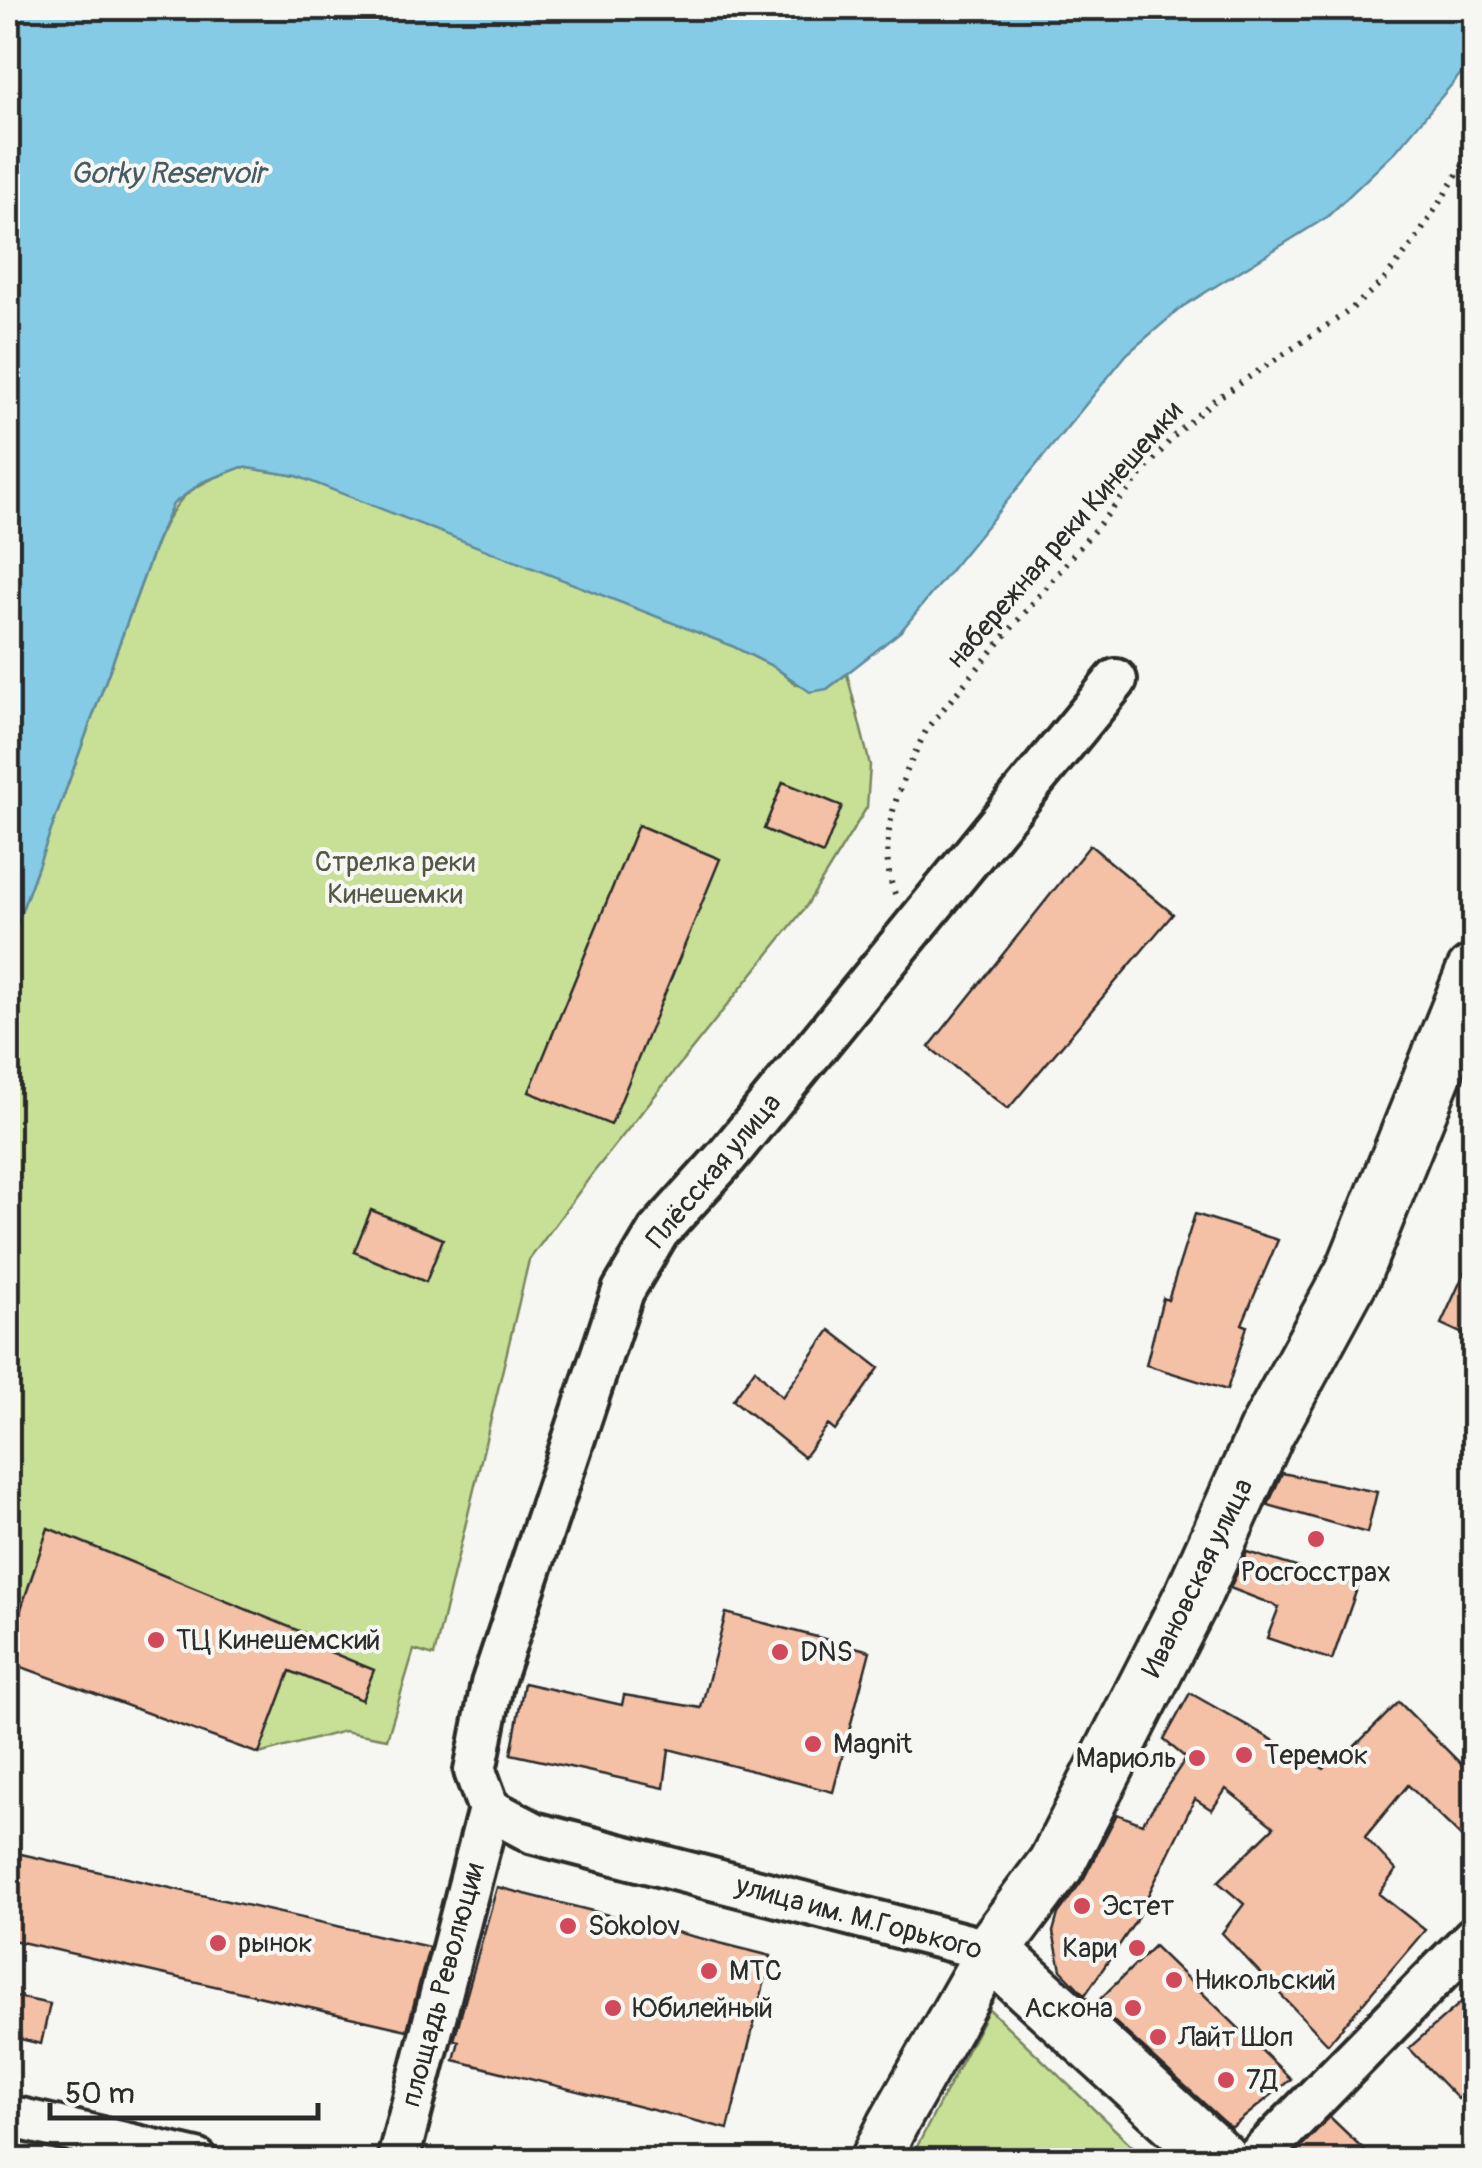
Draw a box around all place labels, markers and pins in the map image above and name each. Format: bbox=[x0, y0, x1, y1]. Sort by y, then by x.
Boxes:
marker: Росгосстрах bbox=[1305, 1528, 1327, 1550]
place label: Росгосстрах bbox=[1241, 1555, 1391, 1590]
place label: ТЦ Кинешемский bbox=[176, 1623, 381, 1658]
marker: ТЦ Кинешемский bbox=[145, 1629, 167, 1651]
place label: DNS bbox=[800, 1635, 853, 1670]
marker: DNS bbox=[769, 1641, 791, 1663]
place label: Magnit bbox=[833, 1727, 913, 1762]
marker: Magnit bbox=[802, 1733, 824, 1755]
place label: Теремок bbox=[1264, 1738, 1368, 1773]
place label: Мариоль bbox=[1075, 1741, 1177, 1776]
marker: Теремок bbox=[1233, 1744, 1255, 1766]
marker: Мариоль bbox=[1186, 1747, 1208, 1769]
place label: Эстет bbox=[1102, 1889, 1174, 1924]
marker: Эстет bbox=[1071, 1895, 1093, 1917]
place label: Sokolov bbox=[588, 1909, 680, 1944]
marker: Sokolov bbox=[557, 1915, 579, 1937]
place label: рынок bbox=[238, 1926, 313, 1961]
place label: Кари bbox=[1062, 1931, 1117, 1966]
marker: рынок bbox=[207, 1932, 229, 1954]
marker: Кари bbox=[1126, 1937, 1148, 1959]
place label: МТС bbox=[729, 1954, 782, 1989]
marker: МТС bbox=[698, 1960, 720, 1982]
place label: Никольский bbox=[1194, 1963, 1336, 1998]
marker: Никольский bbox=[1163, 1969, 1185, 1991]
place label: Юбилейный bbox=[633, 1991, 773, 2026]
place label: Аскона bbox=[1024, 1991, 1113, 2026]
marker: Юбилейный bbox=[602, 1997, 624, 2019]
marker: Аскона bbox=[1122, 1997, 1144, 2019]
place label: Лайт Шоп bbox=[1177, 2020, 1294, 2055]
marker: Лайт Шоп bbox=[1147, 2026, 1169, 2048]
place label: 7Д bbox=[1246, 2063, 1279, 2098]
marker: 7Д bbox=[1215, 2069, 1237, 2091]

